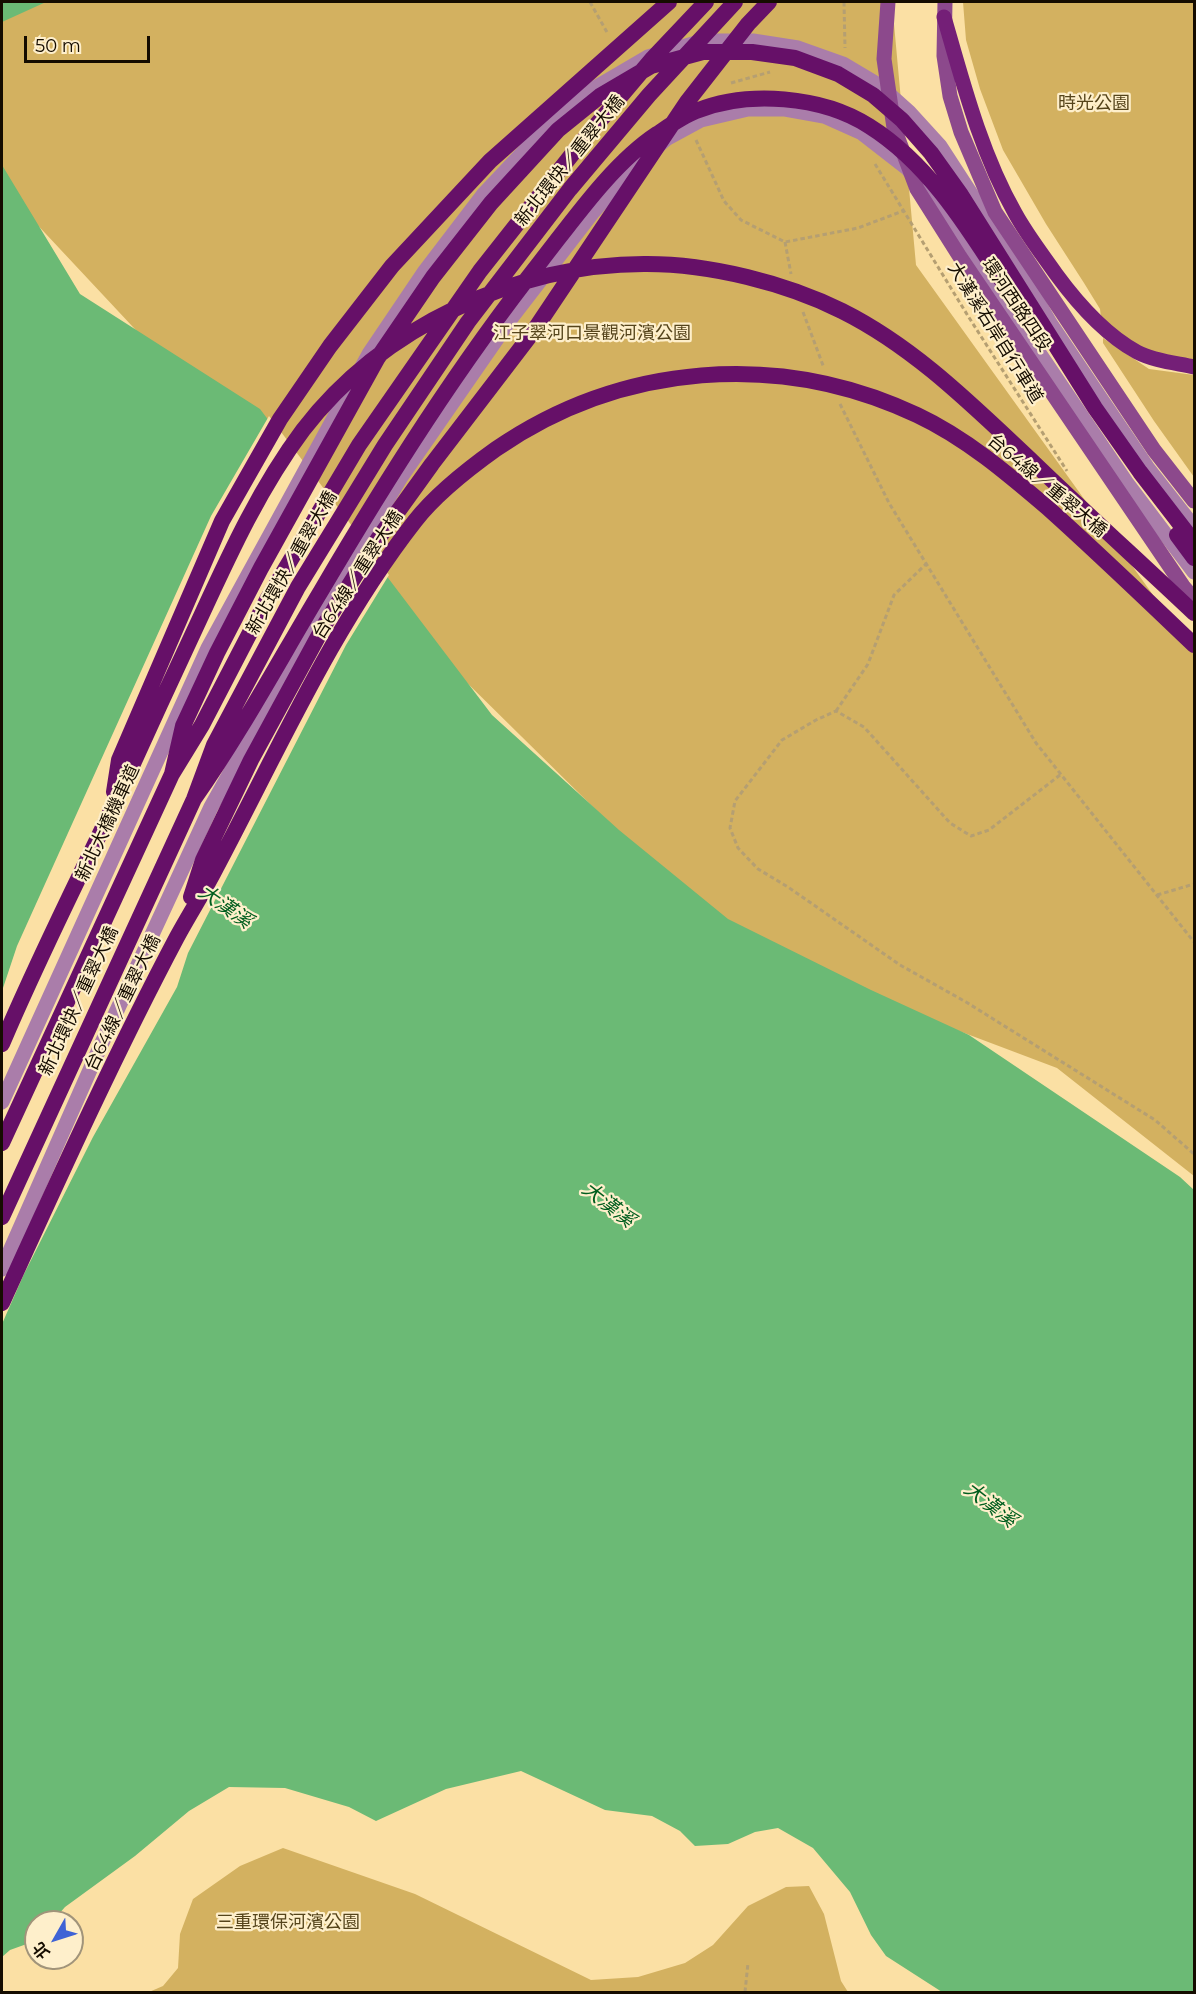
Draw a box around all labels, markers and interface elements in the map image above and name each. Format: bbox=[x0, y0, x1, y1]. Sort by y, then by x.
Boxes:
scale bar bbox=[27, 24, 153, 62]
text: 50 m bbox=[35, 35, 81, 57]
street label: 新北環快／重翠大橋 bbox=[511, 91, 629, 231]
park label: 時光公園 bbox=[1058, 93, 1130, 115]
street label: 環河西路四段 bbox=[977, 254, 1055, 356]
street label: 大漢溪右岸自行車道 bbox=[943, 259, 1047, 407]
park label: 江子翠河口景觀河濱公園 bbox=[493, 323, 691, 345]
street label: 台64線／重翠大橋 bbox=[983, 430, 1111, 542]
street label: 新北環快／重翠大橋 bbox=[242, 487, 342, 639]
street label: 台64線／重翠大橋 bbox=[308, 507, 408, 643]
street label: 新北大橋機車道 bbox=[72, 761, 144, 885]
water label: 大漢溪 bbox=[194, 880, 256, 934]
street label: 新北環快／重翠大橋 bbox=[35, 923, 123, 1079]
street label: 台64線／重翠大橋 bbox=[81, 931, 165, 1075]
water label: 大漢溪 bbox=[577, 1177, 639, 1233]
water label: 大漢溪 bbox=[959, 1477, 1021, 1533]
north arrow bbox=[24, 1910, 84, 1970]
park label: 三重環保河濱公園 bbox=[216, 1912, 360, 1934]
text: 北 bbox=[29, 1938, 54, 1963]

